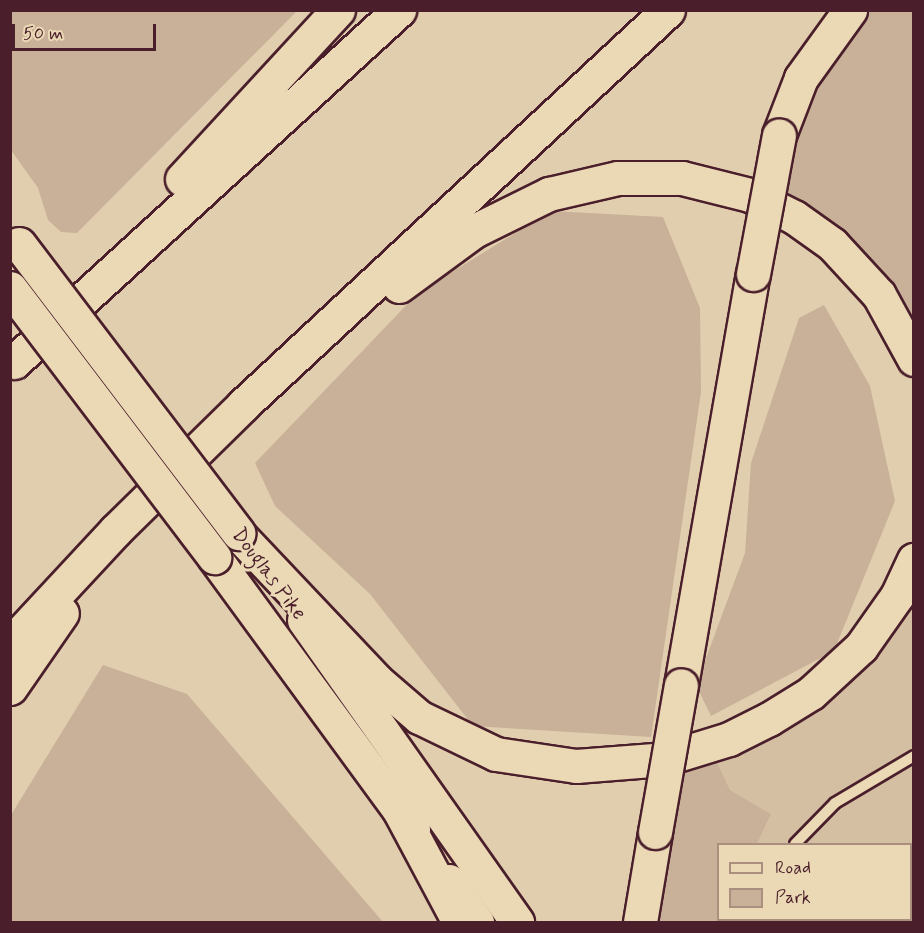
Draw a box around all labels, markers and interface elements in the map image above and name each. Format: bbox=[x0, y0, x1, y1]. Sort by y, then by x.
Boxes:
scale bar bbox=[15, 12, 159, 50]
text: 50 m bbox=[23, 22, 63, 46]
street label: Douglas Pike bbox=[226, 522, 312, 626]
legend bbox=[717, 843, 912, 921]
text: Road bbox=[775, 856, 811, 880]
text: Park bbox=[775, 886, 811, 910]

